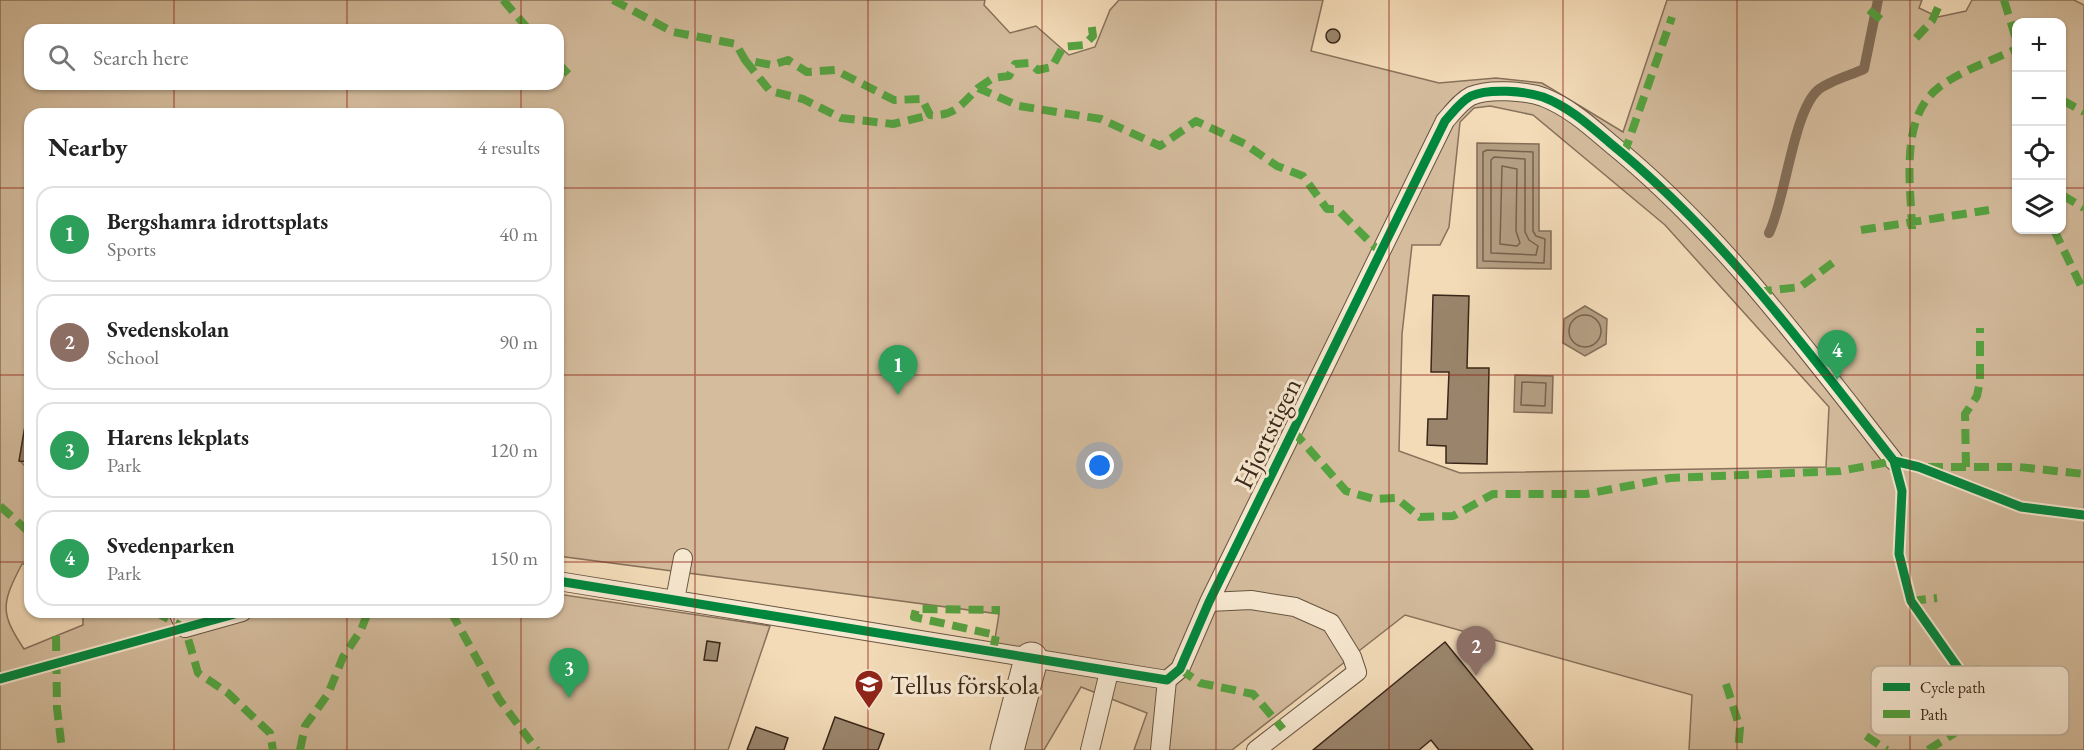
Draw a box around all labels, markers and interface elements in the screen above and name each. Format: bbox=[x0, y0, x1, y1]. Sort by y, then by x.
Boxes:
map controls bbox=[2012, 18, 2066, 234]
button: + bbox=[2012, 18, 2066, 72]
search box bbox=[24, 24, 564, 90]
icon: search bbox=[45, 41, 78, 74]
text: Search here bbox=[93, 43, 188, 72]
button: − bbox=[2012, 72, 2066, 126]
button: locate bbox=[2012, 126, 2066, 180]
text: Nearby bbox=[48, 130, 128, 164]
text: 4 results bbox=[477, 134, 540, 160]
button: layers bbox=[2012, 180, 2066, 234]
text: Bergshamra idrottsplats bbox=[107, 207, 328, 236]
text: 1 bbox=[64, 221, 75, 247]
text: 40 m bbox=[499, 221, 538, 247]
text: Sports bbox=[107, 236, 156, 262]
text: Svedenskolan bbox=[107, 315, 229, 344]
text: 2 bbox=[64, 329, 75, 355]
text: 90 m bbox=[499, 329, 538, 355]
pin: 4 bbox=[1818, 330, 1856, 380]
text: School bbox=[107, 344, 159, 370]
pin: 1 bbox=[878, 346, 918, 395]
street label: Hjortstigen bbox=[1225, 372, 1309, 494]
text: Harens lekplats bbox=[107, 423, 249, 452]
text: 3 bbox=[64, 437, 75, 463]
text: 120 m bbox=[490, 437, 538, 463]
your location bbox=[1085, 451, 1114, 480]
text: Park bbox=[107, 452, 141, 478]
text: Svedenparken bbox=[107, 531, 235, 560]
text: 4 bbox=[64, 545, 75, 571]
text: 150 m bbox=[490, 545, 538, 571]
text: Park bbox=[107, 560, 141, 586]
pin: 2 bbox=[1456, 626, 1496, 676]
pin: 3 bbox=[550, 648, 588, 698]
legend bbox=[1871, 666, 2069, 735]
place label: Tellus förskola bbox=[890, 667, 1039, 702]
school or university icon: Tellus förskola bbox=[853, 668, 885, 710]
text: Cycle path bbox=[1920, 677, 1985, 698]
text: Path bbox=[1920, 704, 1948, 725]

